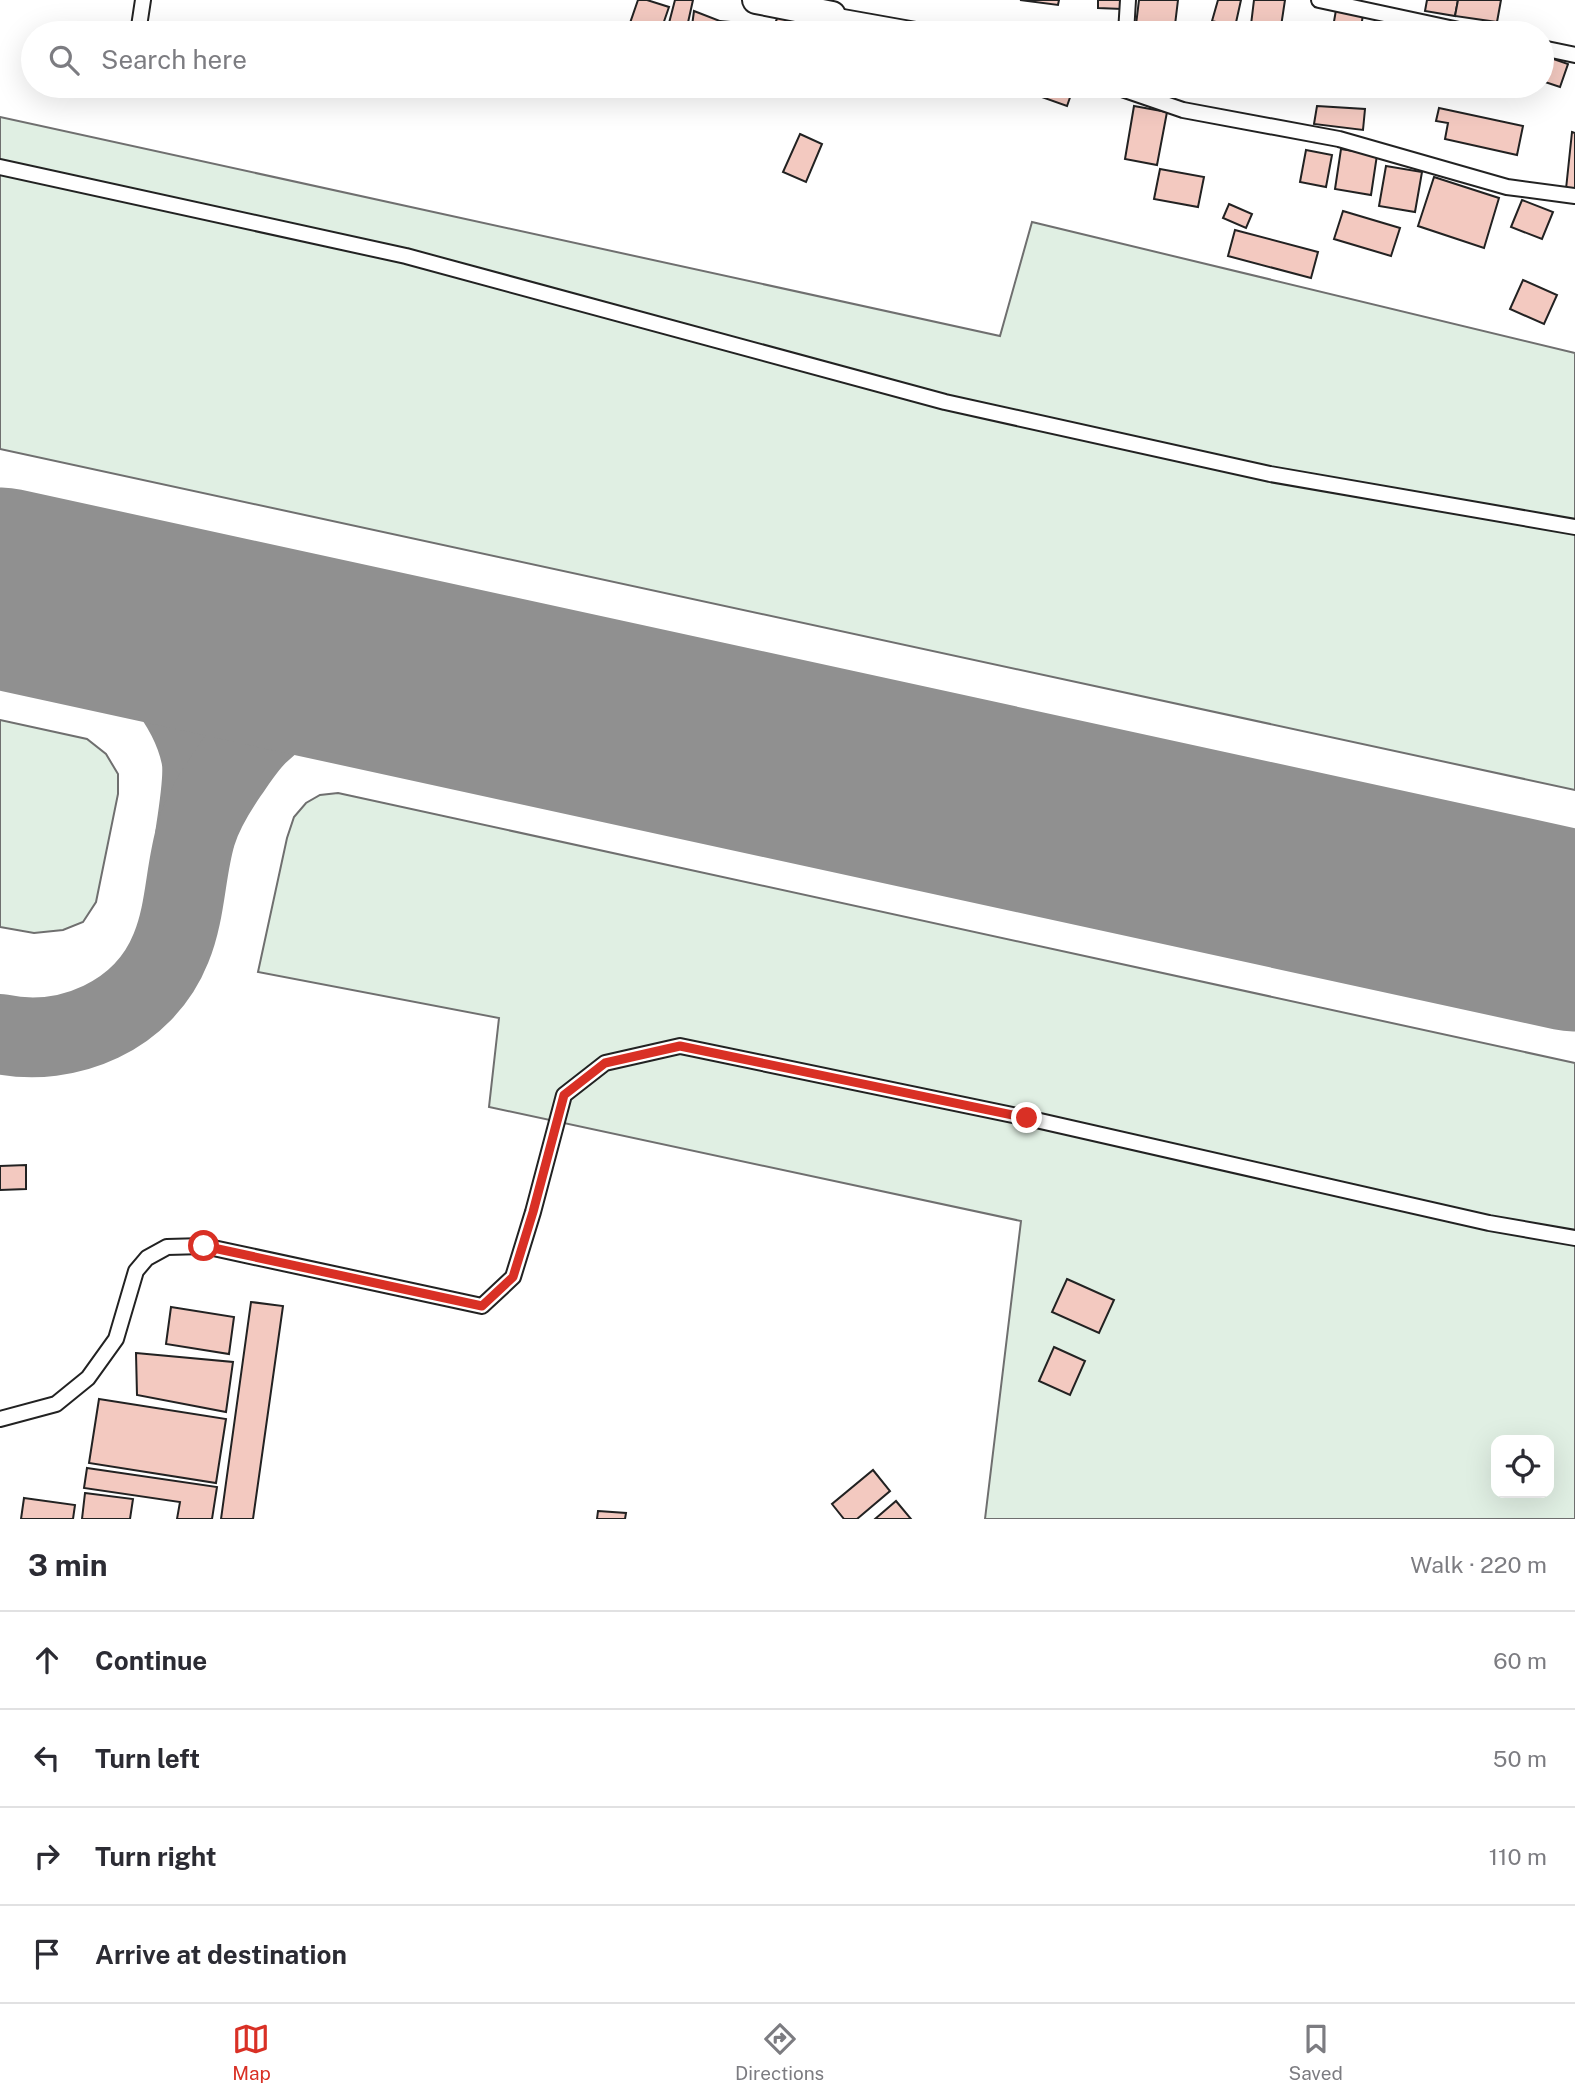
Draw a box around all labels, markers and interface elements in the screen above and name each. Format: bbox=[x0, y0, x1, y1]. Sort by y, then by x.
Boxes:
search box bbox=[21, 21, 1554, 98]
icon: search bbox=[45, 41, 83, 79]
text: Search here bbox=[101, 44, 247, 75]
route end bbox=[1011, 1102, 1042, 1133]
route start bbox=[188, 1230, 219, 1261]
map controls bbox=[1491, 1435, 1554, 1498]
button: locate bbox=[1491, 1435, 1554, 1498]
text: 3 min bbox=[28, 1547, 107, 1583]
text: Walk · 220 m bbox=[1410, 1551, 1547, 1578]
icon: ahead bbox=[28, 1641, 66, 1679]
text: Continue bbox=[95, 1645, 207, 1676]
text: 60 m bbox=[1493, 1647, 1547, 1674]
icon: left bbox=[28, 1739, 66, 1777]
text: Turn left bbox=[95, 1743, 200, 1774]
text: 50 m bbox=[1493, 1745, 1547, 1772]
icon: right bbox=[28, 1837, 66, 1875]
text: Turn right bbox=[95, 1841, 217, 1872]
text: 110 m bbox=[1489, 1843, 1547, 1870]
icon: arrive bbox=[28, 1935, 66, 1973]
text: Arrive at destination bbox=[95, 1939, 347, 1970]
tab: Map bbox=[232, 2020, 271, 2084]
tab: Directions bbox=[735, 2020, 824, 2084]
tab: Saved bbox=[1289, 2020, 1343, 2084]

